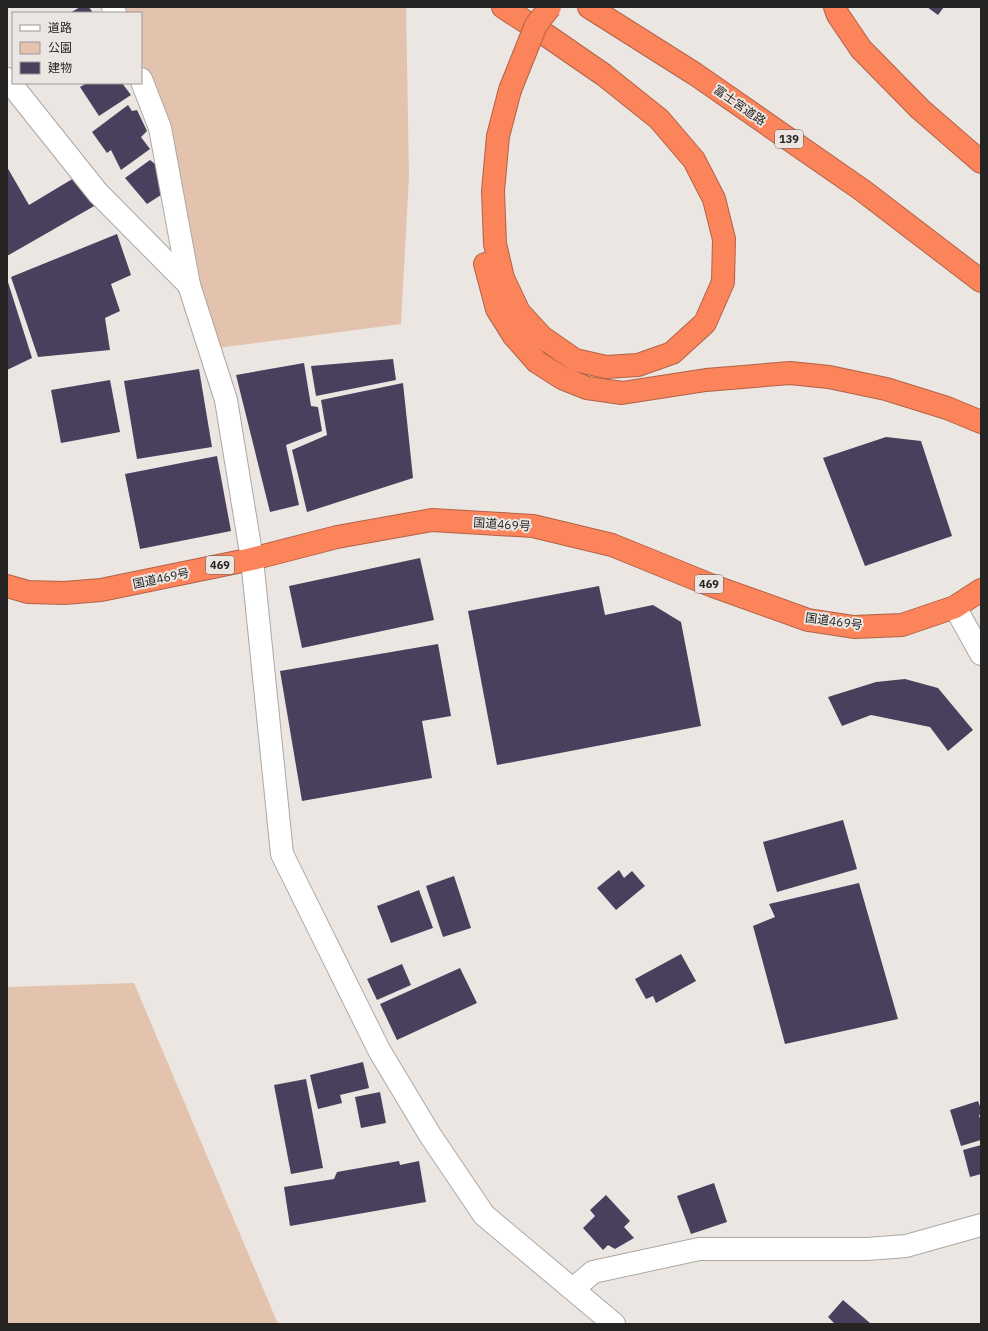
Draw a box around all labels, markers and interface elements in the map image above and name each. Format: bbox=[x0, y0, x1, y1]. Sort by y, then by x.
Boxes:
legend bbox=[12, 12, 142, 84]
text: 道路 bbox=[48, 20, 72, 35]
text: 公園 bbox=[48, 40, 72, 55]
text: 建物 bbox=[48, 60, 72, 75]
street label: 富士宮道路 bbox=[711, 82, 769, 128]
road number: 139 bbox=[775, 130, 803, 148]
street label: 国道469号 bbox=[473, 515, 531, 533]
road number: 469 bbox=[206, 556, 234, 574]
street label: 国道469号 bbox=[131, 565, 191, 591]
road number: 469 bbox=[695, 575, 723, 593]
street label: 国道469号 bbox=[804, 610, 864, 632]

